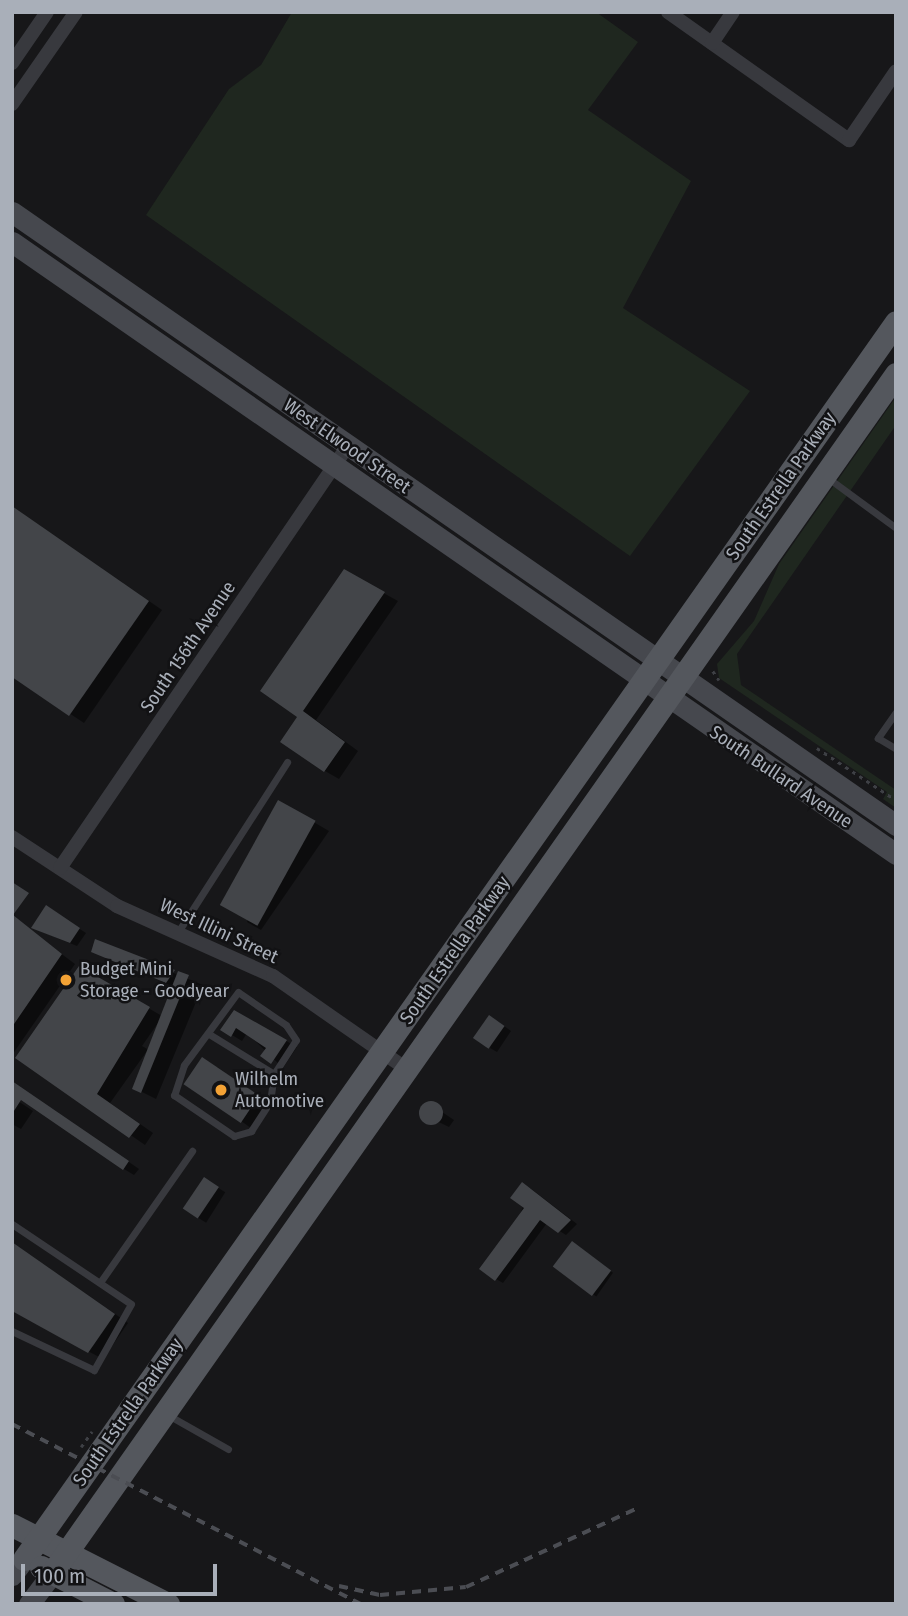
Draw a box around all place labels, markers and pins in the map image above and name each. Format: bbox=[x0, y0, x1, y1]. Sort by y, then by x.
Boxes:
place label: Budget Mini Storage - Goodyear bbox=[80, 958, 229, 1002]
marker: Budget Mini Storage - Goodyear bbox=[58, 972, 74, 988]
place label: Wilhelm Automotive bbox=[235, 1068, 324, 1112]
marker: Wilhelm Automotive bbox=[213, 1082, 229, 1098]

